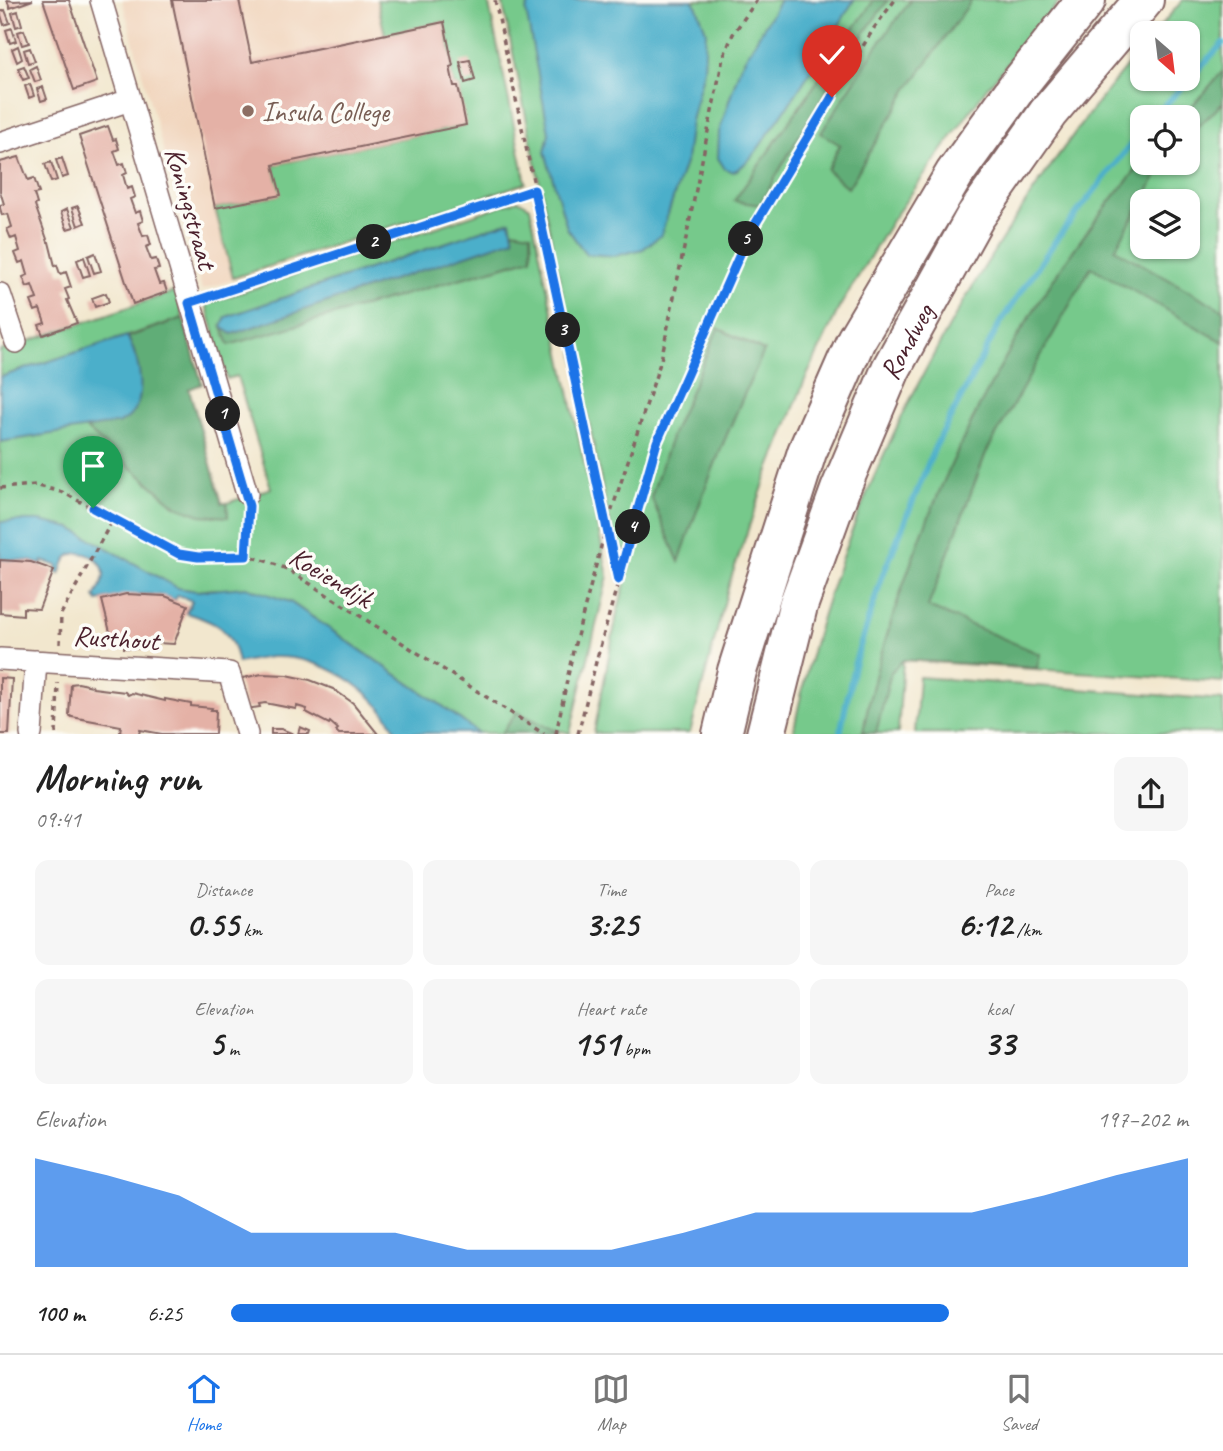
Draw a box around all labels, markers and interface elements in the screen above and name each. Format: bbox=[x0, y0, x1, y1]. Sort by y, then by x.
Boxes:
north arrow bbox=[1130, 21, 1200, 91]
map controls bbox=[1130, 21, 1200, 259]
pin bbox=[802, 25, 862, 97]
icon: check bbox=[813, 36, 851, 74]
place label: Insula College bbox=[262, 94, 391, 129]
marker: Insula College bbox=[240, 103, 256, 119]
button: locate bbox=[1130, 105, 1200, 175]
street label: Koningstraat bbox=[157, 143, 226, 275]
button: layers bbox=[1130, 189, 1200, 259]
pin: 5 bbox=[728, 222, 764, 256]
pin: 2 bbox=[356, 224, 392, 260]
text: 5 bbox=[741, 226, 750, 250]
text: 2 bbox=[369, 229, 378, 253]
street label: Rondweg bbox=[871, 296, 942, 385]
pin: 3 bbox=[546, 312, 580, 348]
text: 3 bbox=[558, 317, 567, 341]
pin: 1 bbox=[206, 396, 241, 432]
text: 1 bbox=[218, 401, 227, 425]
pin bbox=[63, 436, 123, 508]
icon: arrive bbox=[74, 447, 112, 485]
pin: 4 bbox=[616, 510, 650, 544]
text: 4 bbox=[628, 514, 637, 538]
street label: Koeiendijk bbox=[283, 539, 381, 617]
street label: Rusthout bbox=[72, 618, 163, 659]
text: Morning run bbox=[35, 755, 201, 802]
button: share bbox=[1114, 757, 1188, 831]
text: 09:41 bbox=[35, 805, 81, 834]
text: Distance bbox=[195, 878, 252, 902]
text: Time bbox=[597, 878, 626, 902]
text: Pace bbox=[985, 878, 1014, 902]
text: 0.55 bbox=[186, 902, 239, 947]
text: 3:25 bbox=[585, 902, 638, 947]
text: 6:12 bbox=[957, 902, 1012, 947]
text: km bbox=[239, 918, 262, 942]
text: /km bbox=[1012, 918, 1041, 942]
text: Elevation bbox=[195, 997, 253, 1021]
text: Heart rate bbox=[577, 997, 646, 1021]
text: kcal bbox=[987, 997, 1012, 1021]
text: 5 bbox=[209, 1021, 224, 1066]
text: 151 bbox=[573, 1021, 620, 1066]
text: 33 bbox=[983, 1021, 1015, 1066]
text: m bbox=[224, 1037, 239, 1061]
text: bpm bbox=[620, 1037, 650, 1061]
text: Elevation bbox=[35, 1105, 106, 1134]
text: 197–202 m bbox=[1097, 1105, 1188, 1134]
text: 100 m bbox=[35, 1299, 85, 1328]
text: 6:25 bbox=[147, 1299, 183, 1328]
tab: Home bbox=[185, 1370, 223, 1436]
tab: Map bbox=[592, 1370, 630, 1436]
tab: Saved bbox=[1000, 1370, 1038, 1436]

